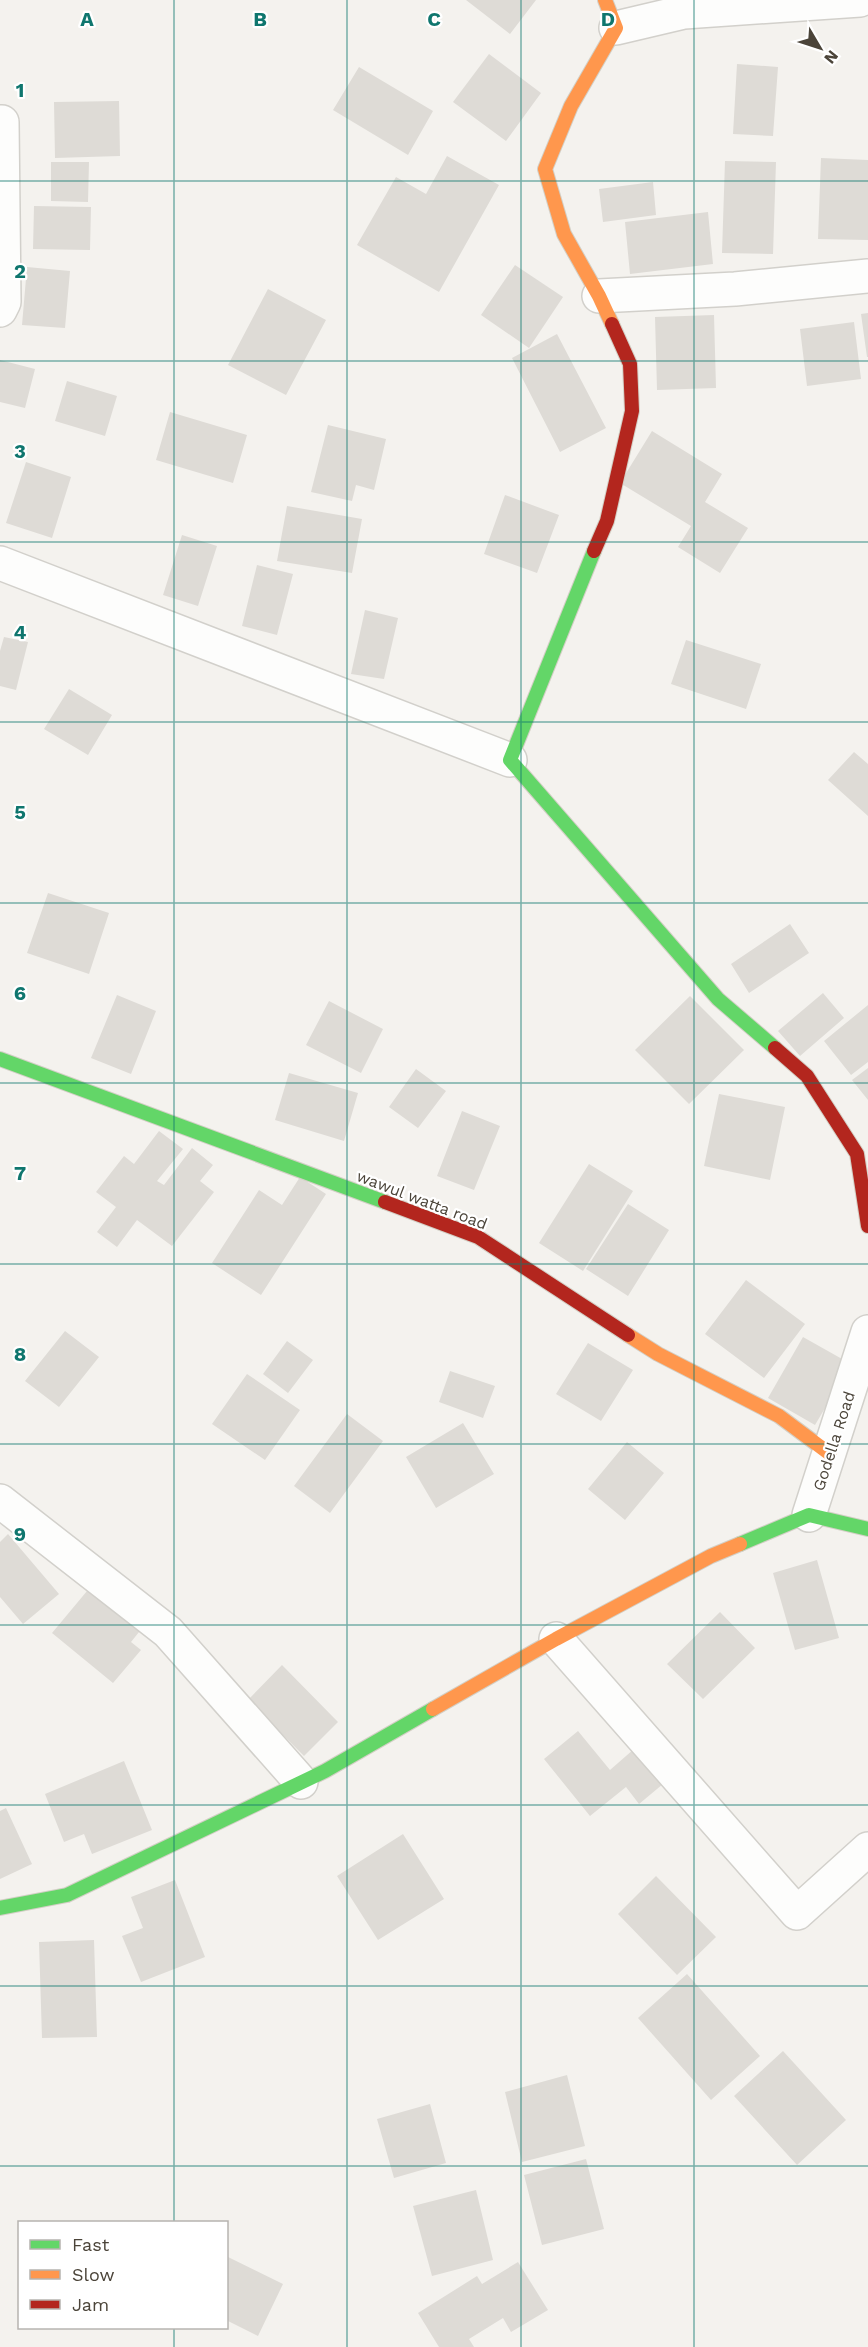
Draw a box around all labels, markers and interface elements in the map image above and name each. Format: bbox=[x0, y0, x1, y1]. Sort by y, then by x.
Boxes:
text: A bbox=[80, 7, 94, 31]
text: B bbox=[253, 7, 267, 31]
text: C bbox=[427, 7, 441, 31]
text: D bbox=[601, 7, 615, 31]
north arrow bbox=[790, 18, 850, 78]
text: N bbox=[820, 47, 842, 68]
text: 1 bbox=[16, 78, 24, 102]
text: 2 bbox=[14, 259, 26, 283]
text: 3 bbox=[14, 439, 26, 463]
text: 4 bbox=[14, 620, 27, 644]
text: 5 bbox=[14, 800, 26, 824]
text: 6 bbox=[14, 981, 26, 1005]
text: 7 bbox=[14, 1161, 26, 1185]
street label: wawul watta road bbox=[354, 1166, 490, 1234]
text: 8 bbox=[14, 1342, 26, 1366]
street label: Godella Road bbox=[809, 1389, 859, 1493]
text: 9 bbox=[14, 1522, 26, 1546]
legend bbox=[18, 2221, 228, 2329]
text: Fast bbox=[72, 2234, 110, 2255]
text: Slow bbox=[72, 2264, 115, 2285]
text: Jam bbox=[72, 2294, 109, 2315]

